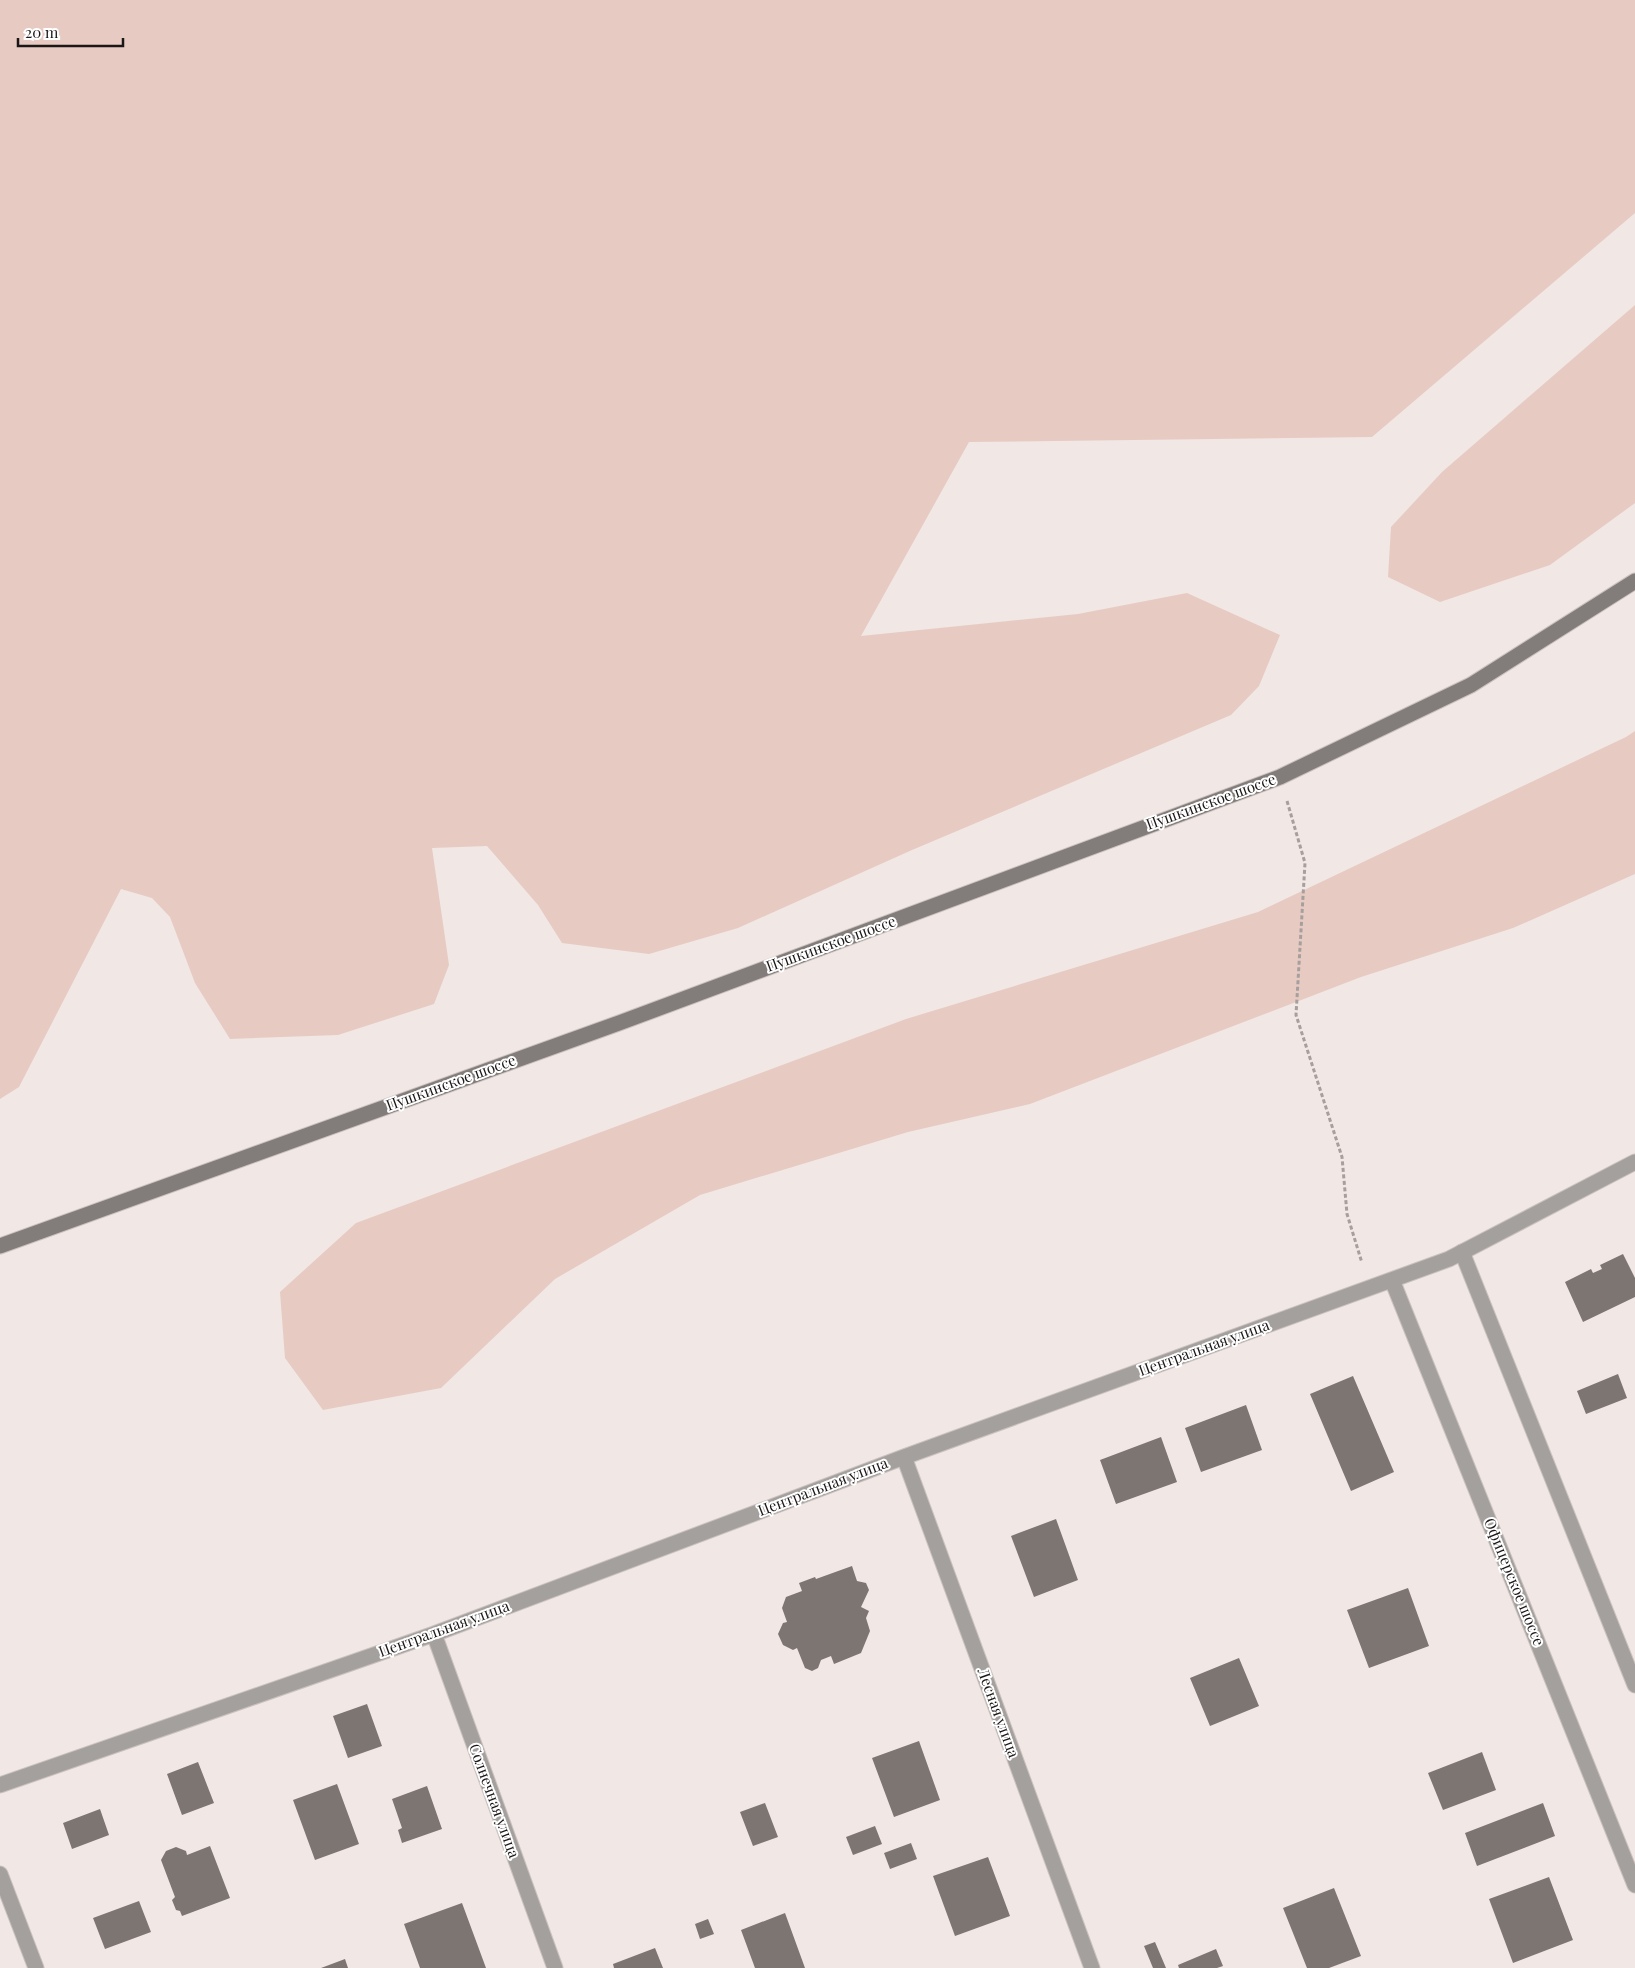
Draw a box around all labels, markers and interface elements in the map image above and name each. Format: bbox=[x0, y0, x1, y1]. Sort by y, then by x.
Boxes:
scale bar bbox=[18, 15, 122, 47]
text: 20 m bbox=[25, 22, 59, 42]
street label: Пушкинское шоссе bbox=[1143, 768, 1278, 834]
street label: Пушкинское шоссе bbox=[763, 910, 898, 976]
street label: Пушкинское шоссе bbox=[383, 1049, 518, 1115]
street label: Центральная улица bbox=[1136, 1314, 1272, 1380]
street label: Центральная улица bbox=[755, 1452, 891, 1520]
street label: Офицерское шоссе bbox=[1480, 1515, 1550, 1649]
street label: Центральная улица bbox=[376, 1595, 512, 1661]
street label: Лесная улица bbox=[973, 1664, 1025, 1761]
street label: Солнечная улица bbox=[465, 1741, 525, 1861]

